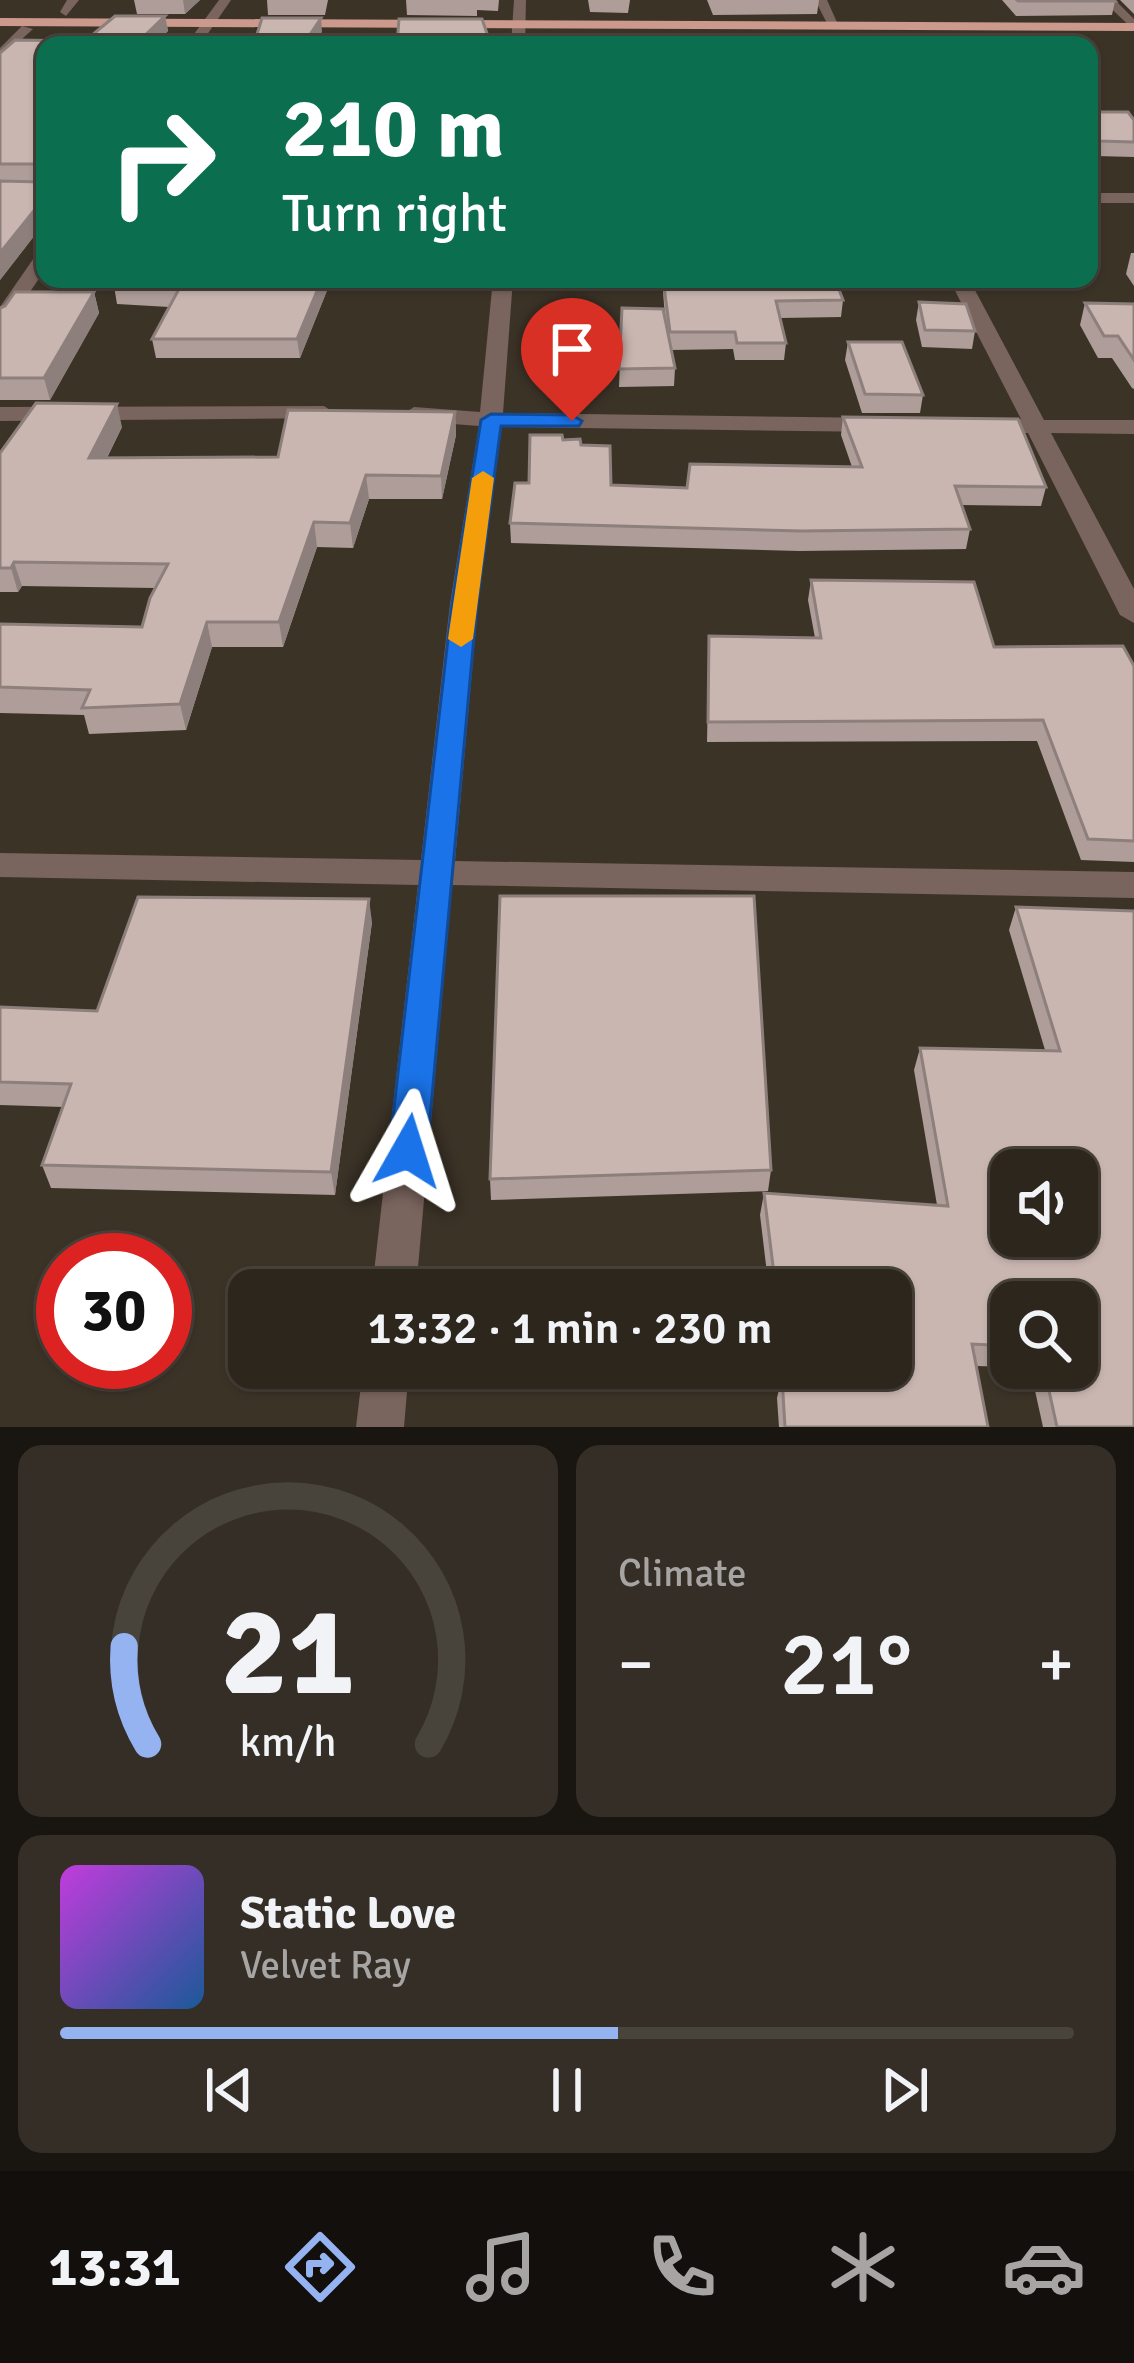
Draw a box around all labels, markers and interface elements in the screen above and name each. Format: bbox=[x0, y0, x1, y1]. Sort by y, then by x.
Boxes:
text: 210 m bbox=[282, 77, 504, 181]
icon: right bbox=[84, 84, 240, 240]
text: Turn right bbox=[282, 180, 507, 247]
pin bbox=[521, 298, 623, 421]
icon: arrive bbox=[539, 316, 605, 382]
position arrow bbox=[345, 1088, 471, 1214]
map controls bbox=[990, 1149, 1098, 1389]
button: sound bbox=[990, 1149, 1098, 1257]
speed limit sign: 30 bbox=[36, 1233, 192, 1389]
button: search bbox=[990, 1281, 1098, 1389]
text: 13:32 · 1 min · 230 m bbox=[368, 1301, 772, 1356]
text: Climate bbox=[618, 1549, 747, 1597]
text: 21 bbox=[221, 1576, 355, 1729]
text: 21° bbox=[780, 1609, 912, 1720]
text: − bbox=[618, 1624, 654, 1705]
text: + bbox=[1038, 1624, 1074, 1705]
text: km/h bbox=[239, 1716, 337, 1769]
text: Static Love bbox=[240, 1886, 456, 1941]
text: Velvet Ray bbox=[240, 1941, 411, 1989]
icon: previous bbox=[196, 2057, 262, 2123]
icon: pause bbox=[534, 2057, 600, 2123]
icon: next bbox=[872, 2057, 938, 2123]
icon: directions bbox=[278, 2225, 362, 2309]
icon: music bbox=[459, 2225, 543, 2309]
icon: phone bbox=[640, 2225, 724, 2309]
icon: climate bbox=[821, 2225, 905, 2309]
icon: car bbox=[1002, 2225, 1086, 2309]
text: 13:31 bbox=[48, 2234, 181, 2301]

